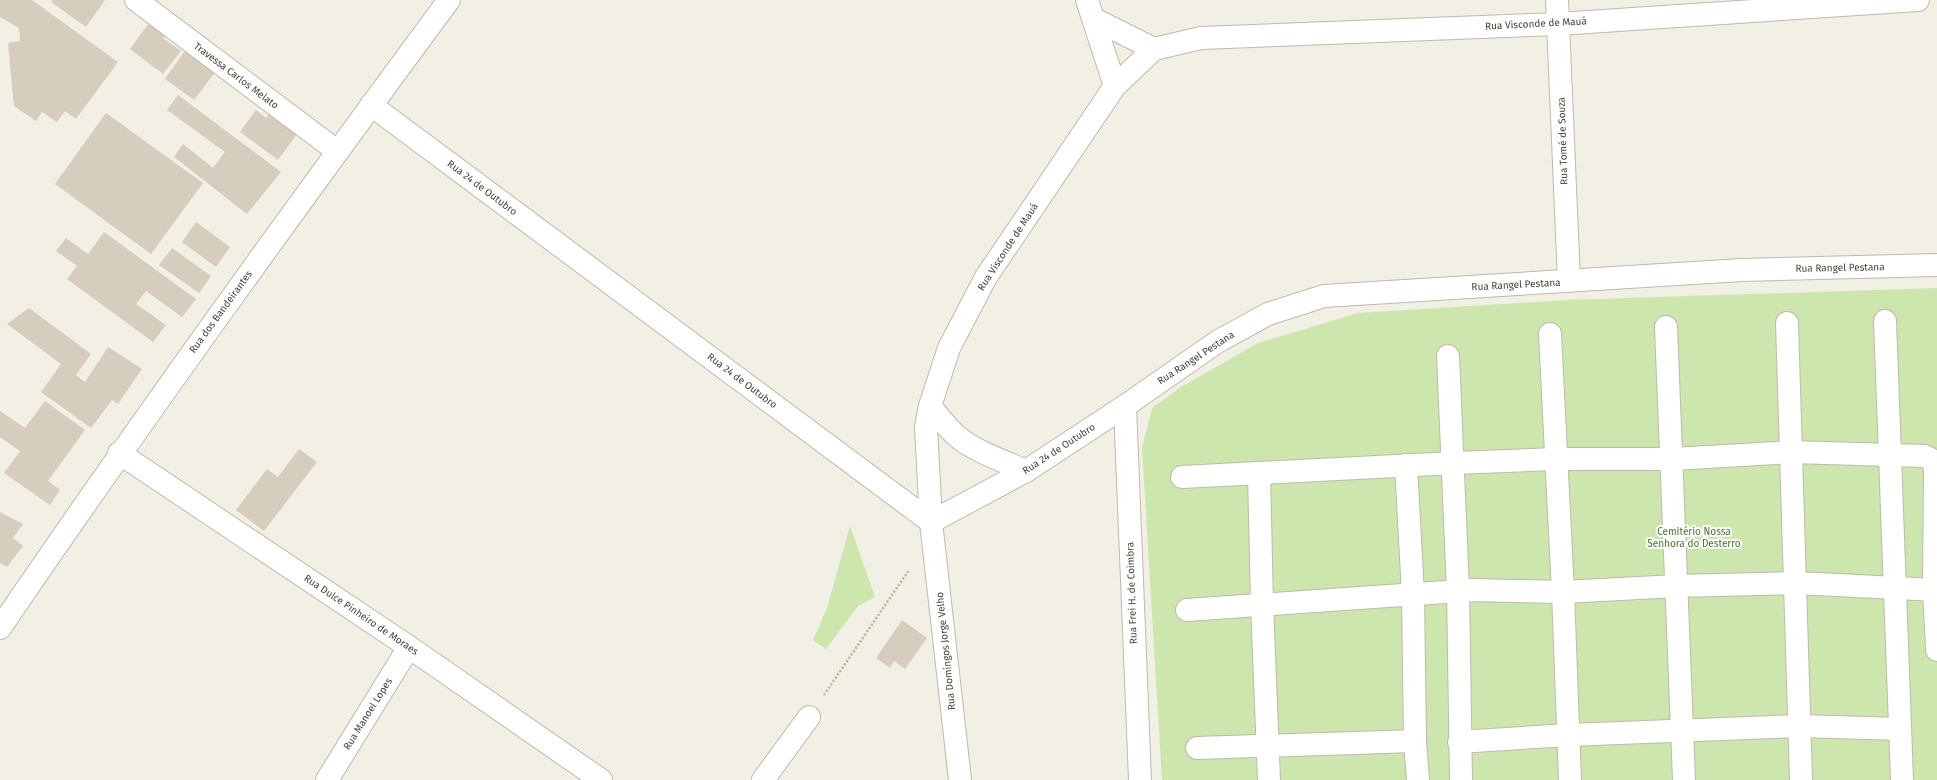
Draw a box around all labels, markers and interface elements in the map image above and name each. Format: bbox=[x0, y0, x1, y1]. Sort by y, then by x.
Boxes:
street label: Rua Visconde de Mauá bbox=[1485, 15, 1587, 33]
street label: Travessa Carlos Melato bbox=[191, 40, 281, 112]
street label: Rua Tomé de Souza bbox=[1555, 97, 1571, 185]
street label: Rua 24 de Outubro bbox=[445, 158, 519, 218]
street label: Rua Visconde de Mauá bbox=[975, 201, 1041, 293]
street label: Rua Rangel Pestana bbox=[1795, 261, 1885, 275]
street label: Rua dos Bandeirantes bbox=[187, 268, 255, 356]
street label: Rua Rangel Pestana bbox=[1471, 277, 1561, 293]
street label: Rua Rangel Pestana bbox=[1155, 329, 1237, 387]
street label: Rua 24 de Outubro bbox=[705, 351, 779, 411]
street label: Rua 24 de Outubro bbox=[1020, 421, 1098, 477]
park label: Cemitério Nossa Senhora do Desterro bbox=[1647, 526, 1741, 550]
street label: Rua Frei H. de Coimbra bbox=[1124, 542, 1140, 644]
street label: Rua Dulce Pinheiro de Moraes bbox=[302, 572, 421, 658]
street label: Rua Domingos Jorge Velho bbox=[934, 591, 958, 711]
street label: Rua Manoel Lopes bbox=[341, 676, 395, 752]

